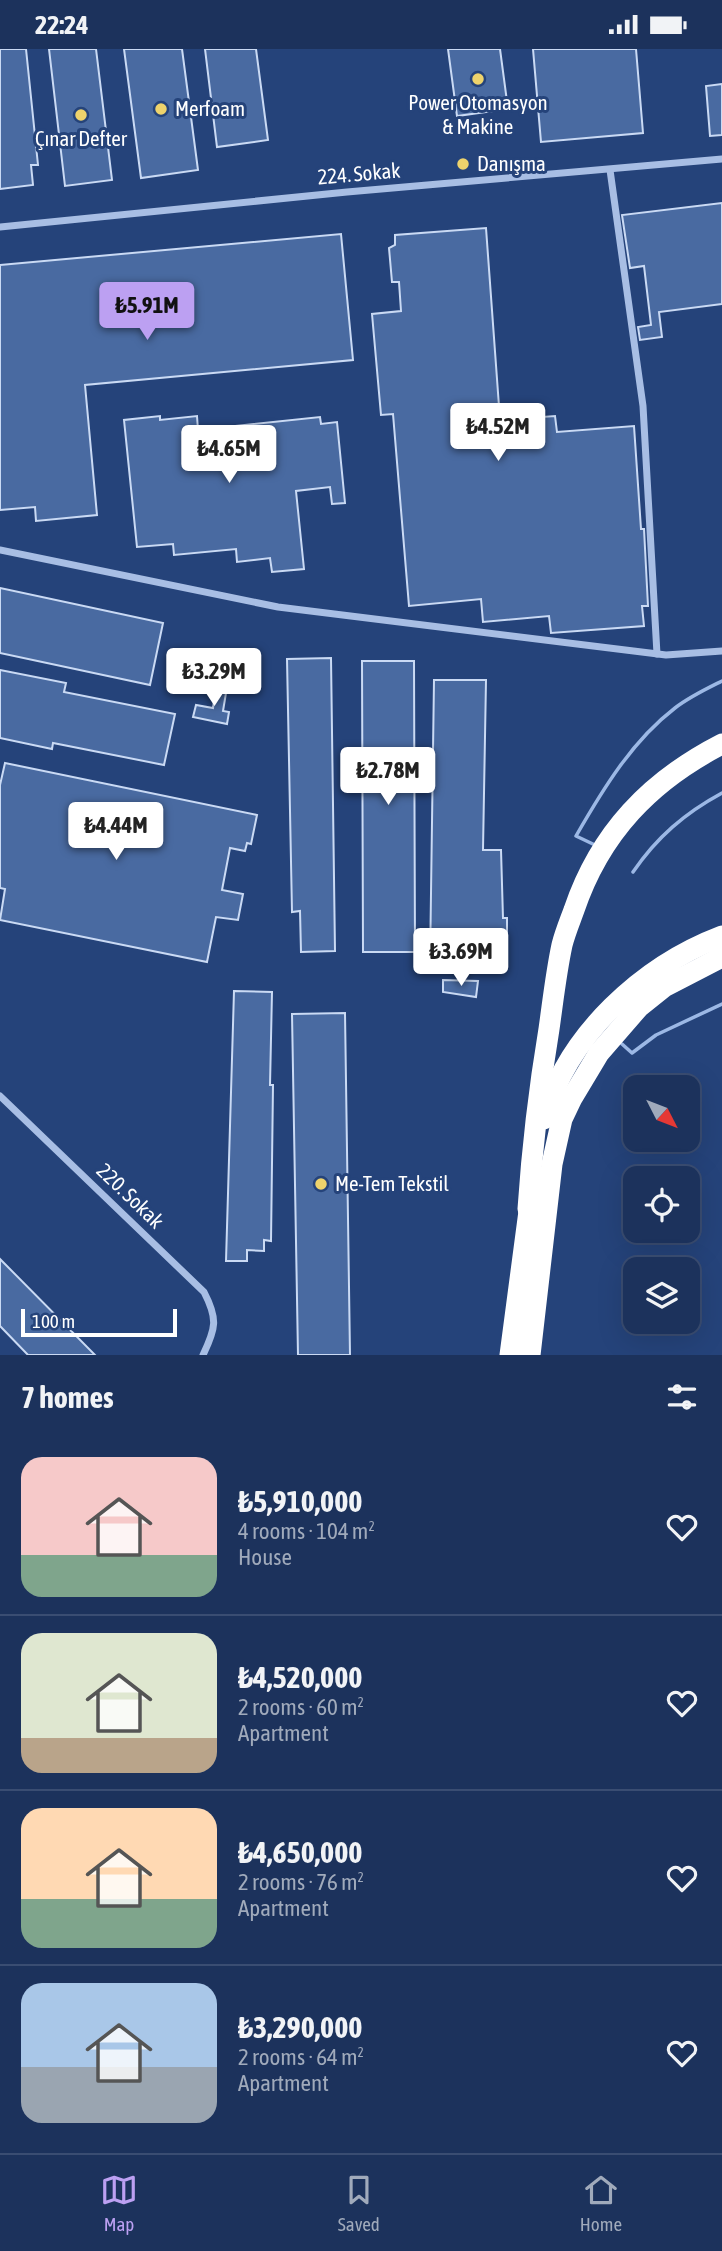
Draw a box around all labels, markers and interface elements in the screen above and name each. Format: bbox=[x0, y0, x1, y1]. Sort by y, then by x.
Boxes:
text: 22:24 bbox=[35, 10, 89, 40]
marker: Power Otomasyon & Makine bbox=[470, 71, 486, 87]
place label: Power Otomasyon & Makine bbox=[408, 90, 548, 138]
place label: Merfoam bbox=[175, 96, 245, 120]
marker: Merfoam bbox=[153, 101, 169, 117]
marker: Çınar Defter bbox=[73, 107, 89, 123]
place label: Çınar Defter bbox=[35, 126, 128, 150]
place label: Danışma bbox=[477, 151, 546, 175]
marker: Danışma bbox=[455, 156, 471, 172]
street label: 224. Sokak bbox=[316, 157, 401, 189]
pin: ₺5.91M bbox=[90, 282, 204, 342]
text: ₺5.91M bbox=[115, 292, 179, 318]
pin: ₺4.52M bbox=[441, 403, 555, 463]
text: ₺4.52M bbox=[466, 413, 530, 439]
pin: ₺4.65M bbox=[172, 425, 286, 485]
text: ₺4.65M bbox=[197, 435, 261, 461]
pin: ₺3.29M bbox=[157, 649, 271, 708]
text: ₺3.29M bbox=[182, 658, 246, 684]
pin: ₺2.78M bbox=[331, 747, 445, 807]
text: ₺2.78M bbox=[356, 757, 420, 783]
pin: ₺4.44M bbox=[59, 803, 173, 862]
text: ₺4.44M bbox=[84, 812, 148, 838]
pin: ₺3.69M bbox=[404, 929, 518, 988]
text: ₺3.69M bbox=[429, 938, 493, 964]
north arrow bbox=[623, 1075, 700, 1151]
map controls bbox=[623, 1075, 700, 1334]
street label: 220. Sokak bbox=[92, 1158, 169, 1233]
button: locate bbox=[623, 1166, 700, 1243]
place label: Me-Tem Tekstil bbox=[335, 1171, 449, 1195]
marker: Me-Tem Tekstil bbox=[313, 1176, 329, 1192]
button: layers bbox=[623, 1257, 700, 1334]
scale bar bbox=[21, 1306, 177, 1338]
text: 100 m bbox=[32, 1310, 75, 1332]
icon: filters bbox=[663, 1378, 701, 1416]
text: 7 homes bbox=[21, 1380, 114, 1414]
text: ₺5,910,000 bbox=[238, 1484, 362, 1518]
icon: home bbox=[77, 1485, 161, 1569]
icon: heart bbox=[663, 1508, 701, 1546]
text: 4 rooms · 104 m² bbox=[238, 1518, 375, 1544]
text: House bbox=[238, 1544, 292, 1570]
text: ₺4,520,000 bbox=[238, 1660, 362, 1694]
icon: home bbox=[77, 1661, 161, 1745]
icon: heart bbox=[663, 1684, 701, 1722]
text: 2 rooms · 60 m² bbox=[238, 1694, 364, 1720]
text: Apartment bbox=[238, 1720, 329, 1746]
text: ₺4,650,000 bbox=[238, 1835, 362, 1869]
icon: home bbox=[77, 1836, 161, 1920]
icon: heart bbox=[663, 1859, 701, 1897]
text: 2 rooms · 76 m² bbox=[238, 1869, 364, 1895]
text: Apartment bbox=[238, 1895, 329, 1921]
text: ₺3,290,000 bbox=[238, 2010, 362, 2044]
icon: home bbox=[77, 2011, 161, 2095]
icon: heart bbox=[663, 2034, 701, 2072]
text: 2 rooms · 64 m² bbox=[238, 2044, 364, 2070]
text: Apartment bbox=[238, 2070, 329, 2096]
tab: Map bbox=[100, 2171, 138, 2235]
tab: Saved bbox=[338, 2171, 380, 2235]
tab: Home bbox=[580, 2171, 622, 2235]

